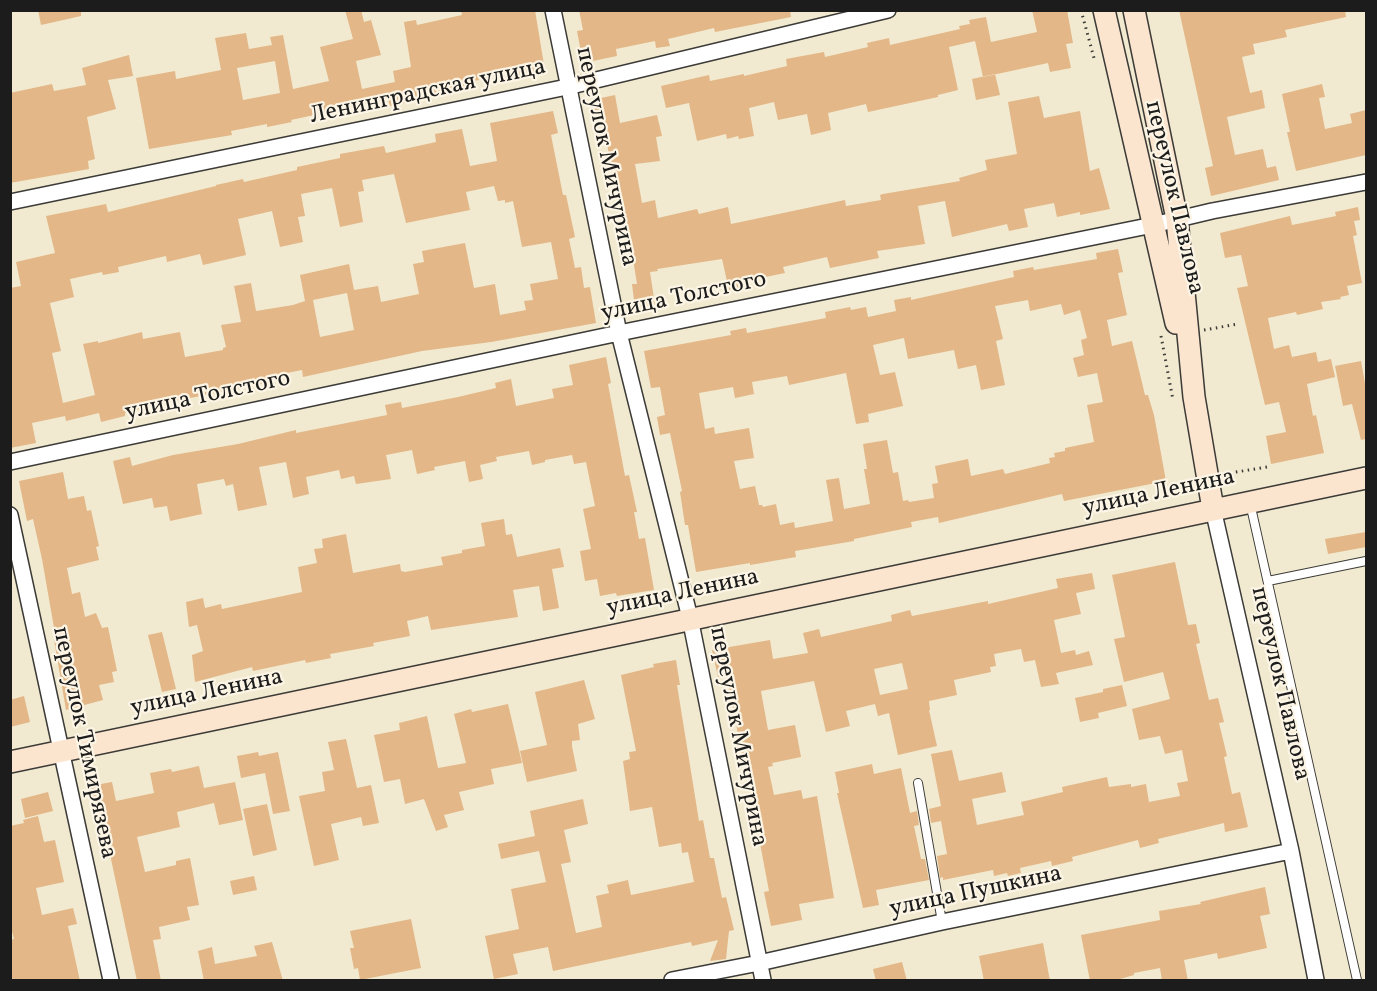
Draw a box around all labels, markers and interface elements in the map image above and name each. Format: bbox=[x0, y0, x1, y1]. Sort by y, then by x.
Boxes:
street label: переулок Мичурина bbox=[568, 45, 642, 269]
street label: Ленинградская улица bbox=[307, 54, 549, 132]
street label: переулок Павлова bbox=[1137, 98, 1209, 298]
street label: улица Толстого bbox=[599, 266, 769, 330]
street label: улица Толстого bbox=[123, 365, 293, 429]
street label: улица Ленина bbox=[1080, 464, 1238, 524]
street label: улица Ленина bbox=[604, 564, 762, 624]
street label: переулок Павлова bbox=[1243, 584, 1315, 784]
street label: переулок Тимирязева bbox=[44, 624, 122, 862]
street label: переулок Мичурина bbox=[702, 625, 772, 849]
street label: улица Ленина bbox=[128, 664, 286, 724]
street label: улица Пушкина bbox=[887, 861, 1065, 925]

